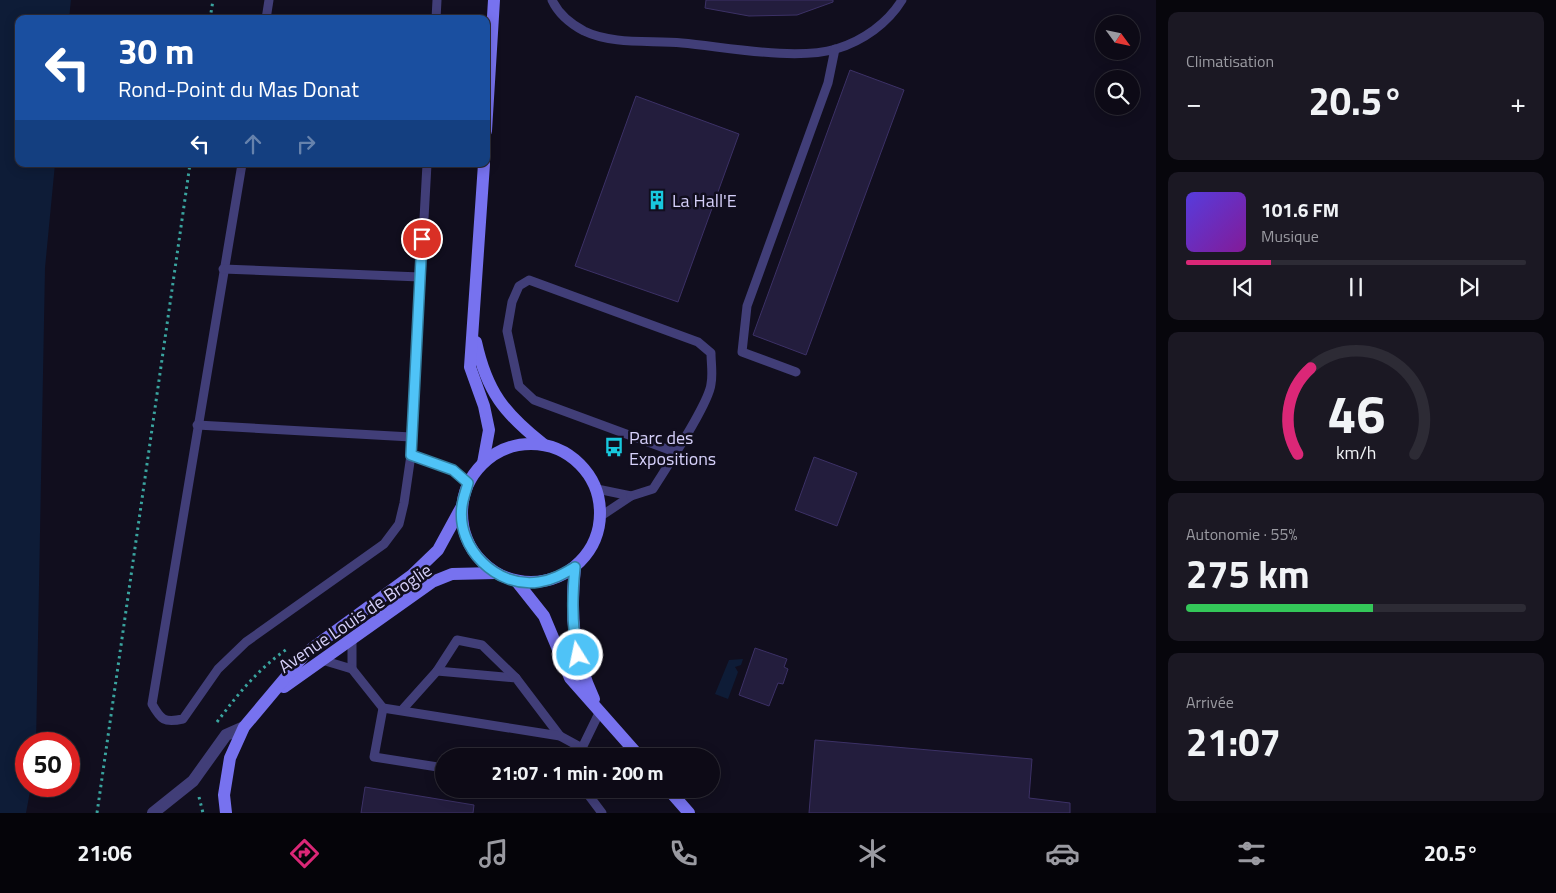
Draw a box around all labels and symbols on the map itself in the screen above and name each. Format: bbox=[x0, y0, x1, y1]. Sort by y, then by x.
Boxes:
north arrow bbox=[1095, 15, 1140, 60]
place label: La Hall'E bbox=[672, 187, 737, 214]
building icon: La Hall'E bbox=[646, 189, 668, 211]
pin bbox=[401, 218, 443, 260]
place label: Parc des Expositions bbox=[629, 424, 716, 472]
bus stop icon: Parc des Expositions bbox=[603, 436, 625, 458]
street label: Avenue Louis de Broglie bbox=[273, 557, 437, 679]
position arrow bbox=[551, 628, 603, 680]
speed limit sign: 50 bbox=[15, 732, 80, 797]

